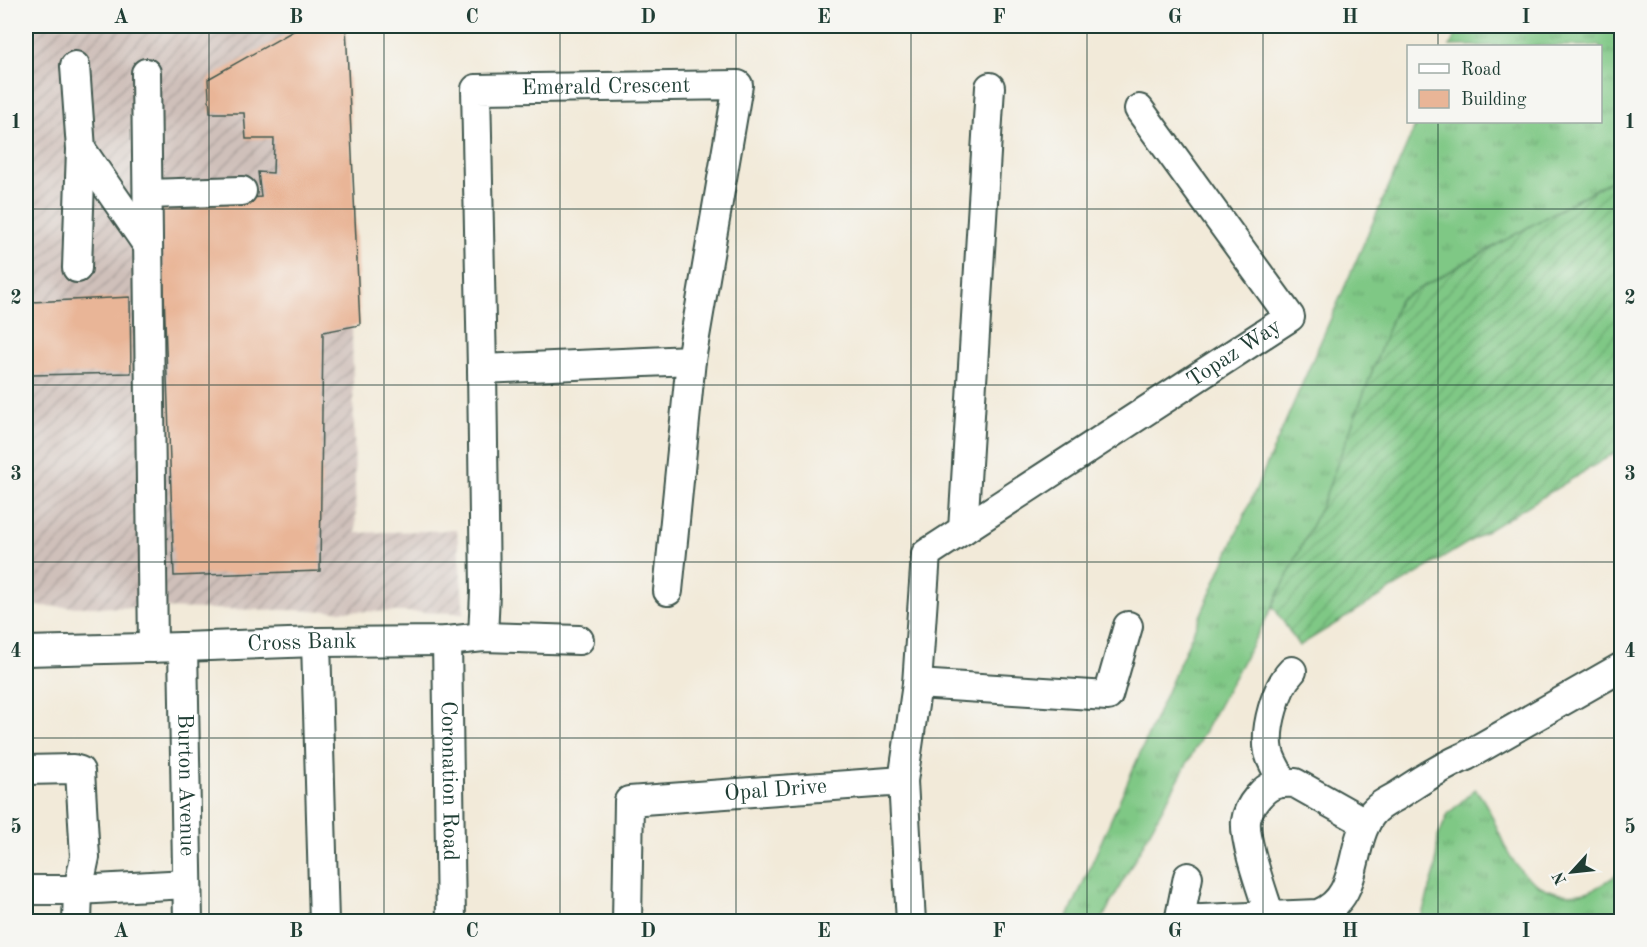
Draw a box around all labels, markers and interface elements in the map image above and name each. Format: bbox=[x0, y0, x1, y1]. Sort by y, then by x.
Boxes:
text: A bbox=[113, 8, 129, 28]
text: B bbox=[289, 8, 303, 28]
text: C bbox=[465, 8, 479, 28]
text: D bbox=[640, 8, 656, 28]
text: E bbox=[817, 8, 831, 28]
text: F bbox=[992, 8, 1006, 28]
text: G bbox=[1168, 8, 1182, 28]
text: H bbox=[1342, 8, 1358, 28]
text: I bbox=[1522, 8, 1530, 28]
legend bbox=[1407, 45, 1602, 123]
text: Road bbox=[1461, 61, 1501, 79]
street label: Emerald Crescent bbox=[521, 75, 691, 99]
text: Building bbox=[1461, 91, 1527, 109]
text: 1 bbox=[10, 113, 22, 133]
text: 1 bbox=[1624, 113, 1636, 133]
text: 2 bbox=[10, 289, 22, 309]
text: 2 bbox=[1624, 289, 1636, 309]
street label: Topaz Way bbox=[1183, 315, 1285, 392]
text: 3 bbox=[10, 465, 22, 485]
text: 3 bbox=[1624, 465, 1636, 485]
street label: Cross Bank bbox=[247, 631, 357, 656]
text: 4 bbox=[10, 642, 22, 662]
text: 4 bbox=[1624, 642, 1636, 662]
street label: Coronation Road bbox=[437, 701, 461, 861]
street label: Burton Avenue bbox=[173, 714, 198, 856]
street label: Opal Drive bbox=[724, 776, 828, 805]
text: 5 bbox=[10, 817, 22, 838]
text: 5 bbox=[1624, 817, 1636, 838]
north arrow bbox=[1542, 842, 1602, 902]
text: N bbox=[1550, 868, 1570, 887]
text: A bbox=[113, 922, 129, 942]
text: B bbox=[289, 922, 303, 942]
text: C bbox=[465, 922, 479, 942]
text: D bbox=[640, 922, 656, 942]
text: E bbox=[817, 922, 831, 942]
text: F bbox=[992, 922, 1006, 942]
text: G bbox=[1168, 922, 1182, 942]
text: H bbox=[1342, 922, 1358, 942]
text: I bbox=[1522, 922, 1530, 942]

